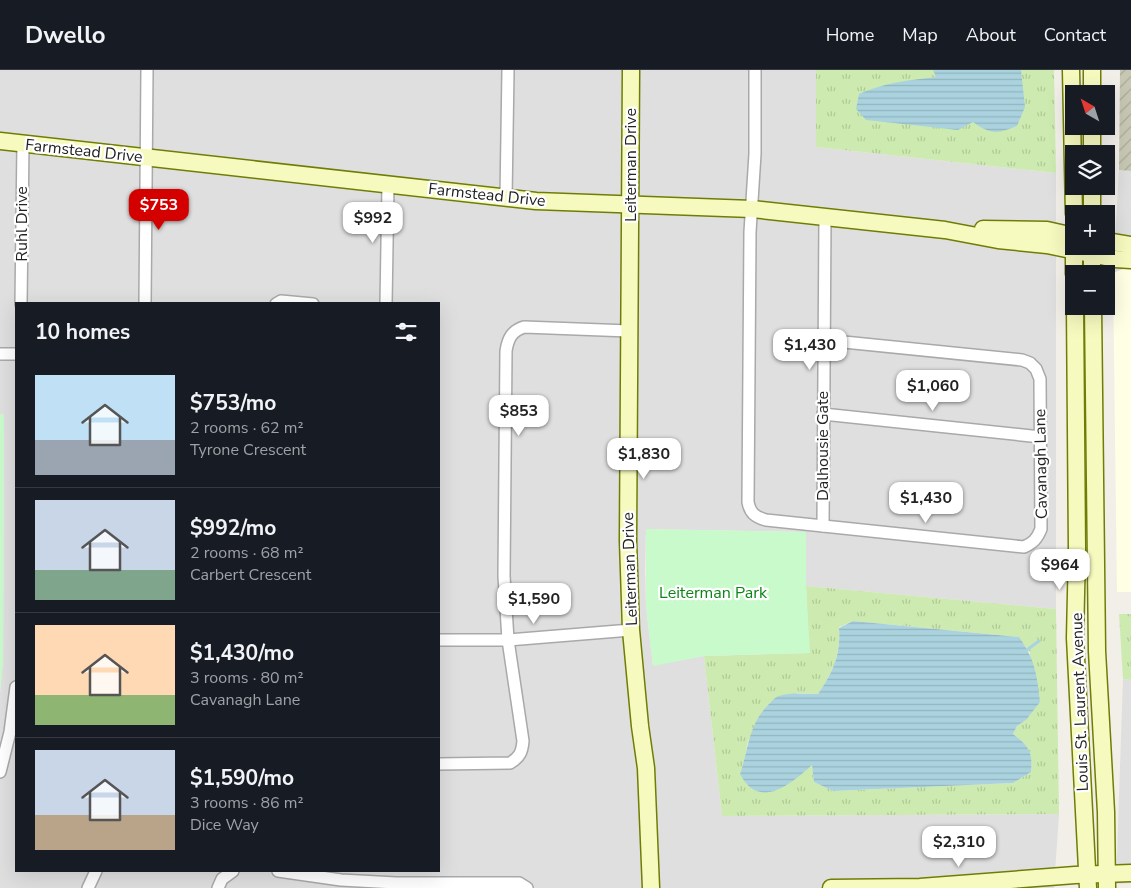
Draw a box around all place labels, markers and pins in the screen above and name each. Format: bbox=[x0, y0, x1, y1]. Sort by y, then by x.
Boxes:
pin: $753 bbox=[129, 189, 189, 231]
pin: $992 bbox=[343, 202, 403, 244]
pin: $1,430 bbox=[769, 328, 851, 371]
pin: $1,060 bbox=[892, 370, 974, 412]
pin: $853 bbox=[489, 394, 549, 437]
pin: $1,830 bbox=[603, 438, 685, 480]
pin: $1,430 bbox=[885, 482, 967, 524]
pin: $964 bbox=[1030, 548, 1090, 591]
pin: $1,590 bbox=[493, 582, 575, 625]
pin: $2,310 bbox=[918, 826, 1000, 868]

